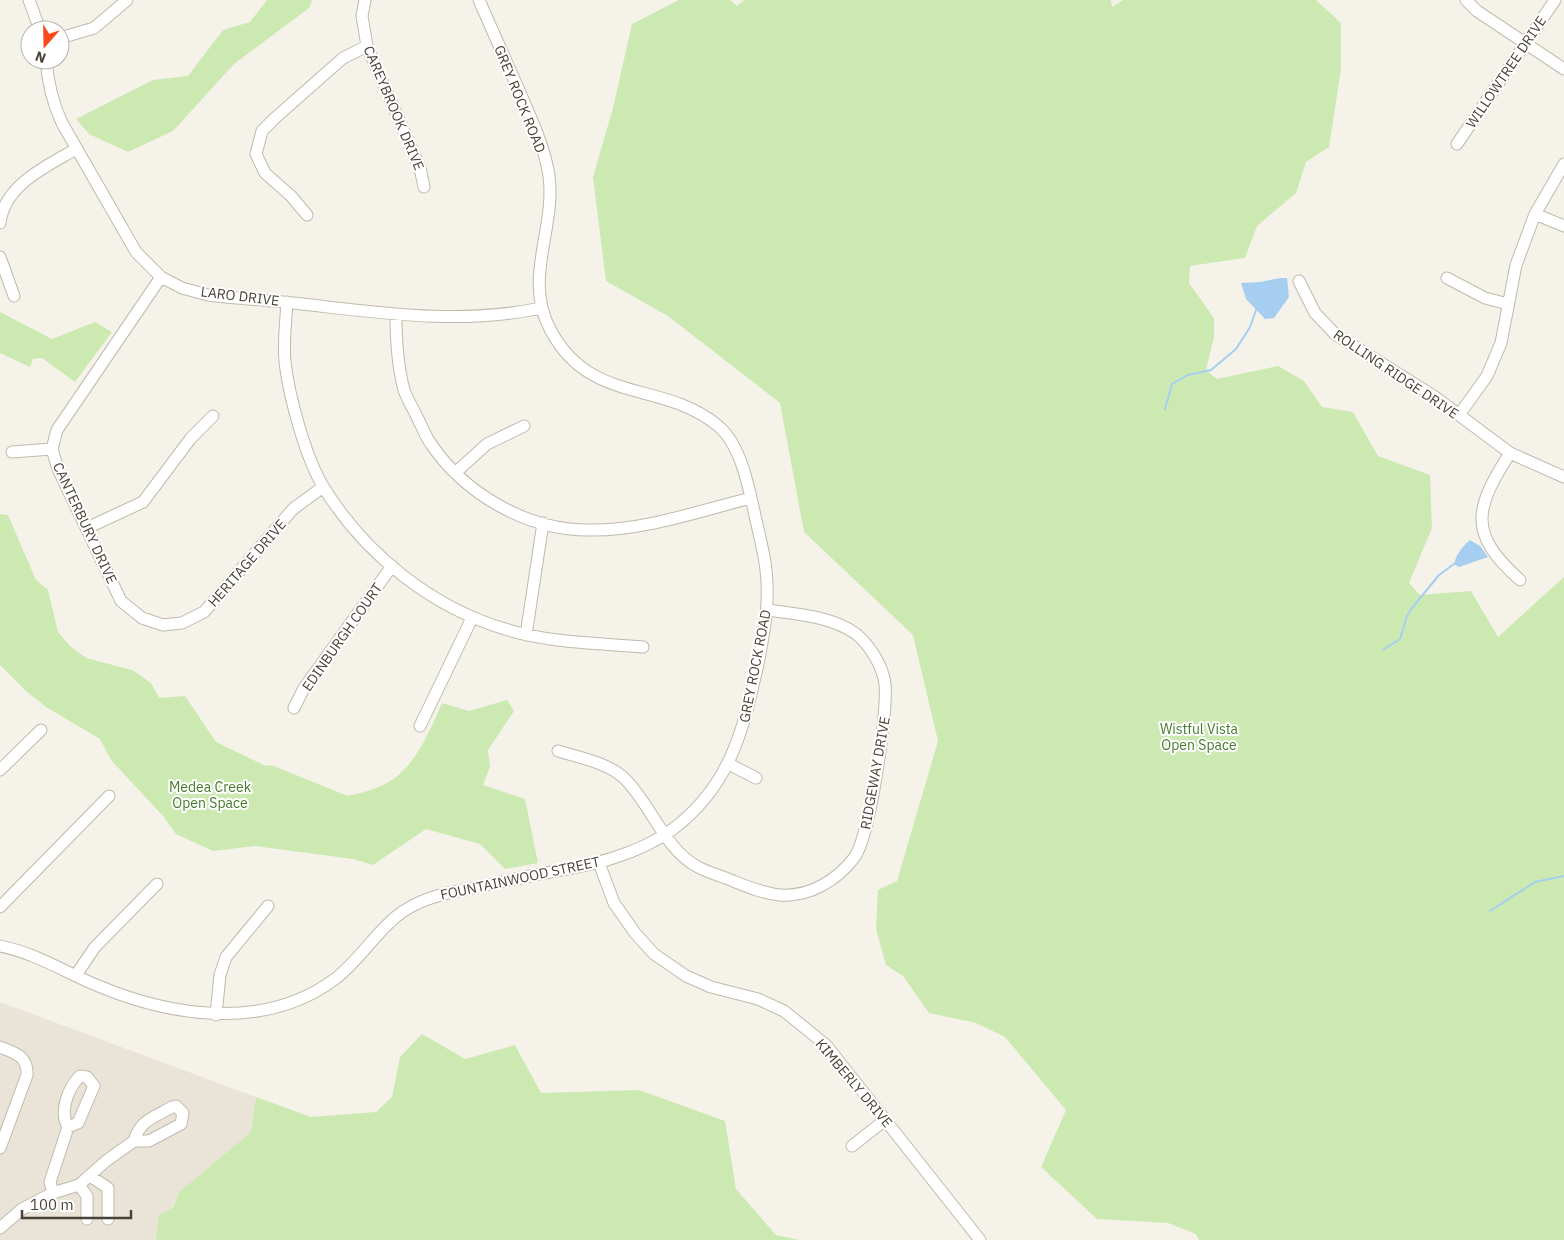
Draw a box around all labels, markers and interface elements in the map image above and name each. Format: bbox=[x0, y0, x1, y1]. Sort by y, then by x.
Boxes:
street label: WILLOWTREE DRIVE bbox=[1462, 12, 1550, 132]
north arrow bbox=[20, 20, 70, 70]
street label: GREY ROCK ROAD bbox=[490, 42, 550, 156]
street label: CAREYBROOK DRIVE bbox=[360, 43, 428, 173]
text: N bbox=[33, 47, 48, 67]
street label: LARO DRIVE bbox=[200, 282, 280, 310]
street label: ROLLING RIDGE DRIVE bbox=[1330, 325, 1462, 423]
street label: CANTERBURY DRIVE bbox=[49, 459, 121, 587]
street label: HERITAGE DRIVE bbox=[204, 515, 290, 611]
street label: EDINBURGH COURT bbox=[298, 579, 386, 695]
street label: GREY ROCK ROAD bbox=[735, 608, 775, 724]
street label: RIDGEWAY DRIVE bbox=[856, 715, 894, 831]
park label: Wistful Vista Open Space bbox=[1160, 720, 1239, 754]
park label: Medea Creek Open Space bbox=[169, 778, 252, 812]
street label: FOUNTAINWOOD STREET bbox=[439, 852, 601, 904]
street label: KIMBERLY DRIVE bbox=[812, 1035, 896, 1131]
scale bar bbox=[22, 1188, 131, 1220]
text: 100 m bbox=[30, 1195, 74, 1214]

